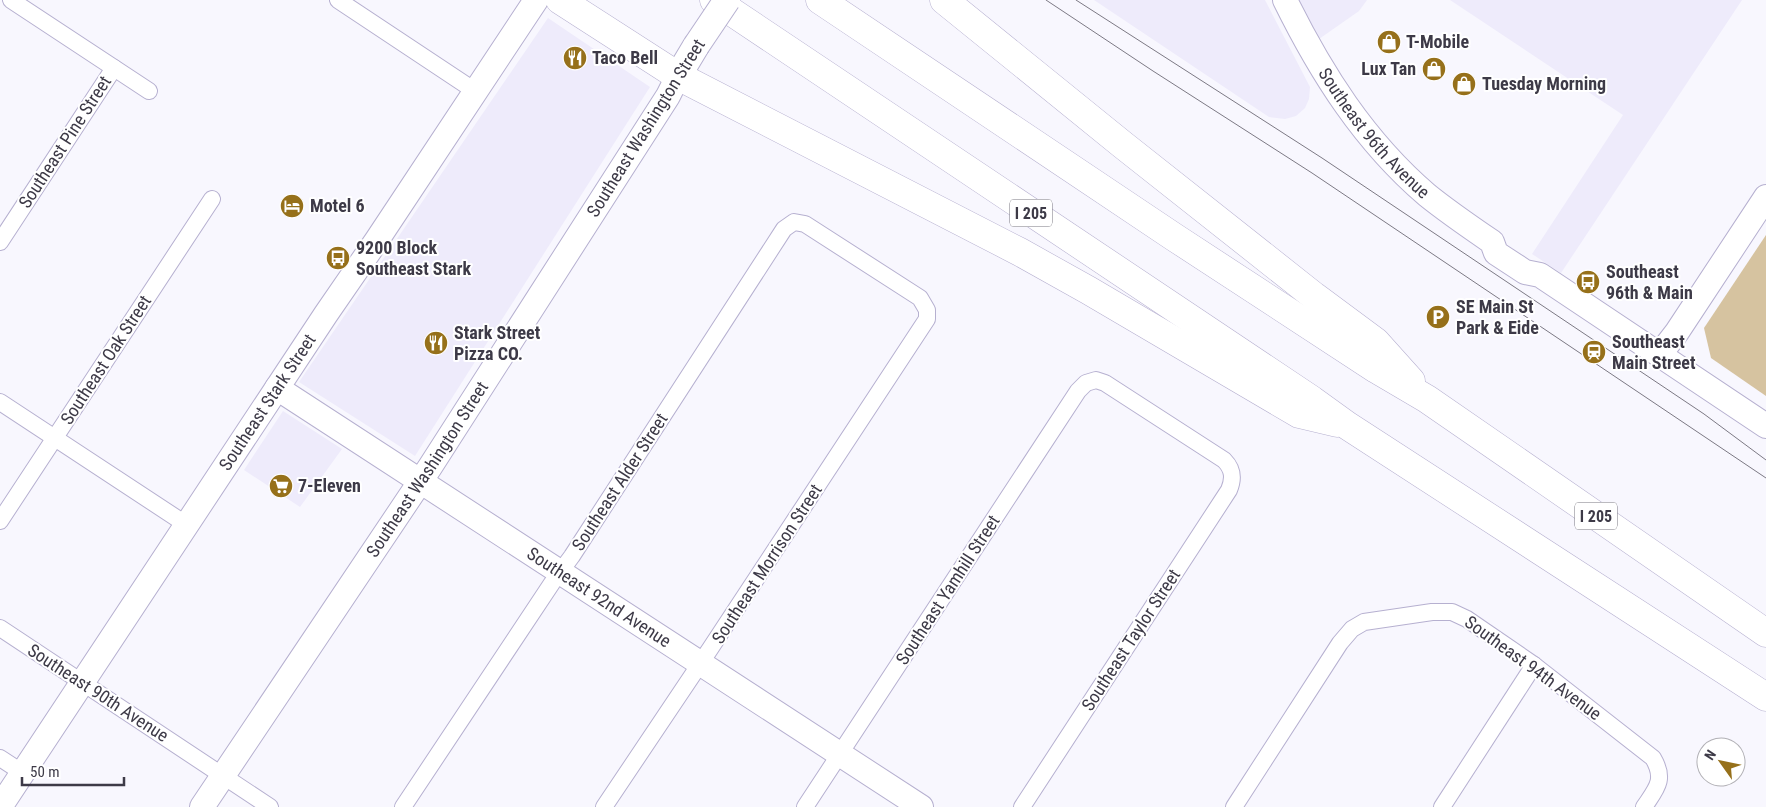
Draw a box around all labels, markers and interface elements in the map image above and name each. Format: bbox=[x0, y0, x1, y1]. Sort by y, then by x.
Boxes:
shop icon: T-Mobile bbox=[1376, 29, 1402, 55]
place label: T-Mobile bbox=[1406, 31, 1469, 52]
street label: Southeast Washington Street bbox=[582, 35, 709, 221]
restaurant icon: Taco Bell bbox=[562, 45, 588, 71]
place label: Taco Bell bbox=[592, 47, 658, 68]
shop icon: Lux Tan bbox=[1421, 56, 1447, 82]
place label: Lux Tan bbox=[1361, 58, 1416, 79]
street label: Southeast 96th Avenue bbox=[1314, 64, 1434, 202]
shop icon: Tuesday Morning bbox=[1451, 71, 1477, 97]
street label: Southeast Pine Street bbox=[14, 72, 115, 212]
place label: Tuesday Morning bbox=[1482, 73, 1606, 94]
hotel icon: Motel 6 bbox=[279, 193, 305, 219]
place label: Motel 6 bbox=[310, 195, 365, 216]
road number: I 205 bbox=[1010, 200, 1052, 227]
place label: 9200 Block Southeast Stark bbox=[356, 237, 472, 279]
bus stop icon: 9200 Block Southeast Stark bbox=[325, 245, 351, 271]
place label: Southeast 96th & Main bbox=[1606, 261, 1693, 303]
bus stop icon: Southeast 96th & Main bbox=[1575, 269, 1601, 295]
street label: Southeast Oak Street bbox=[56, 291, 155, 428]
place label: SE Main St Park & Eide bbox=[1456, 296, 1539, 338]
parking icon: SE Main St Park & Eide bbox=[1425, 304, 1451, 330]
place label: Stark Street Pizza CO. bbox=[454, 322, 541, 364]
street label: Southeast Stark Street bbox=[214, 330, 320, 474]
restaurant icon: Stark Street Pizza CO. bbox=[423, 330, 449, 356]
place label: Southeast Main Street bbox=[1612, 331, 1696, 373]
station icon: Southeast Main Street bbox=[1581, 339, 1607, 365]
street label: Southeast Washington Street bbox=[362, 377, 492, 561]
street label: Southeast Alder Street bbox=[567, 409, 672, 554]
supermarket icon: 7-Eleven bbox=[268, 473, 294, 499]
place label: 7-Eleven bbox=[298, 475, 361, 496]
street label: Southeast Morrison Street bbox=[707, 480, 826, 647]
road number: I 205 bbox=[1575, 502, 1617, 530]
street label: Southeast Yamhill Street bbox=[891, 511, 1004, 668]
street label: Southeast 92nd Avenue bbox=[523, 543, 675, 651]
street label: Southeast Taylor Street bbox=[1077, 565, 1184, 715]
street label: Southeast 94th Avenue bbox=[1461, 611, 1606, 724]
street label: Southeast 90th Avenue bbox=[24, 639, 173, 746]
north arrow bbox=[1696, 737, 1746, 787]
text: N bbox=[1701, 747, 1719, 763]
scale bar bbox=[22, 754, 125, 786]
text: 50 m bbox=[30, 763, 60, 781]

